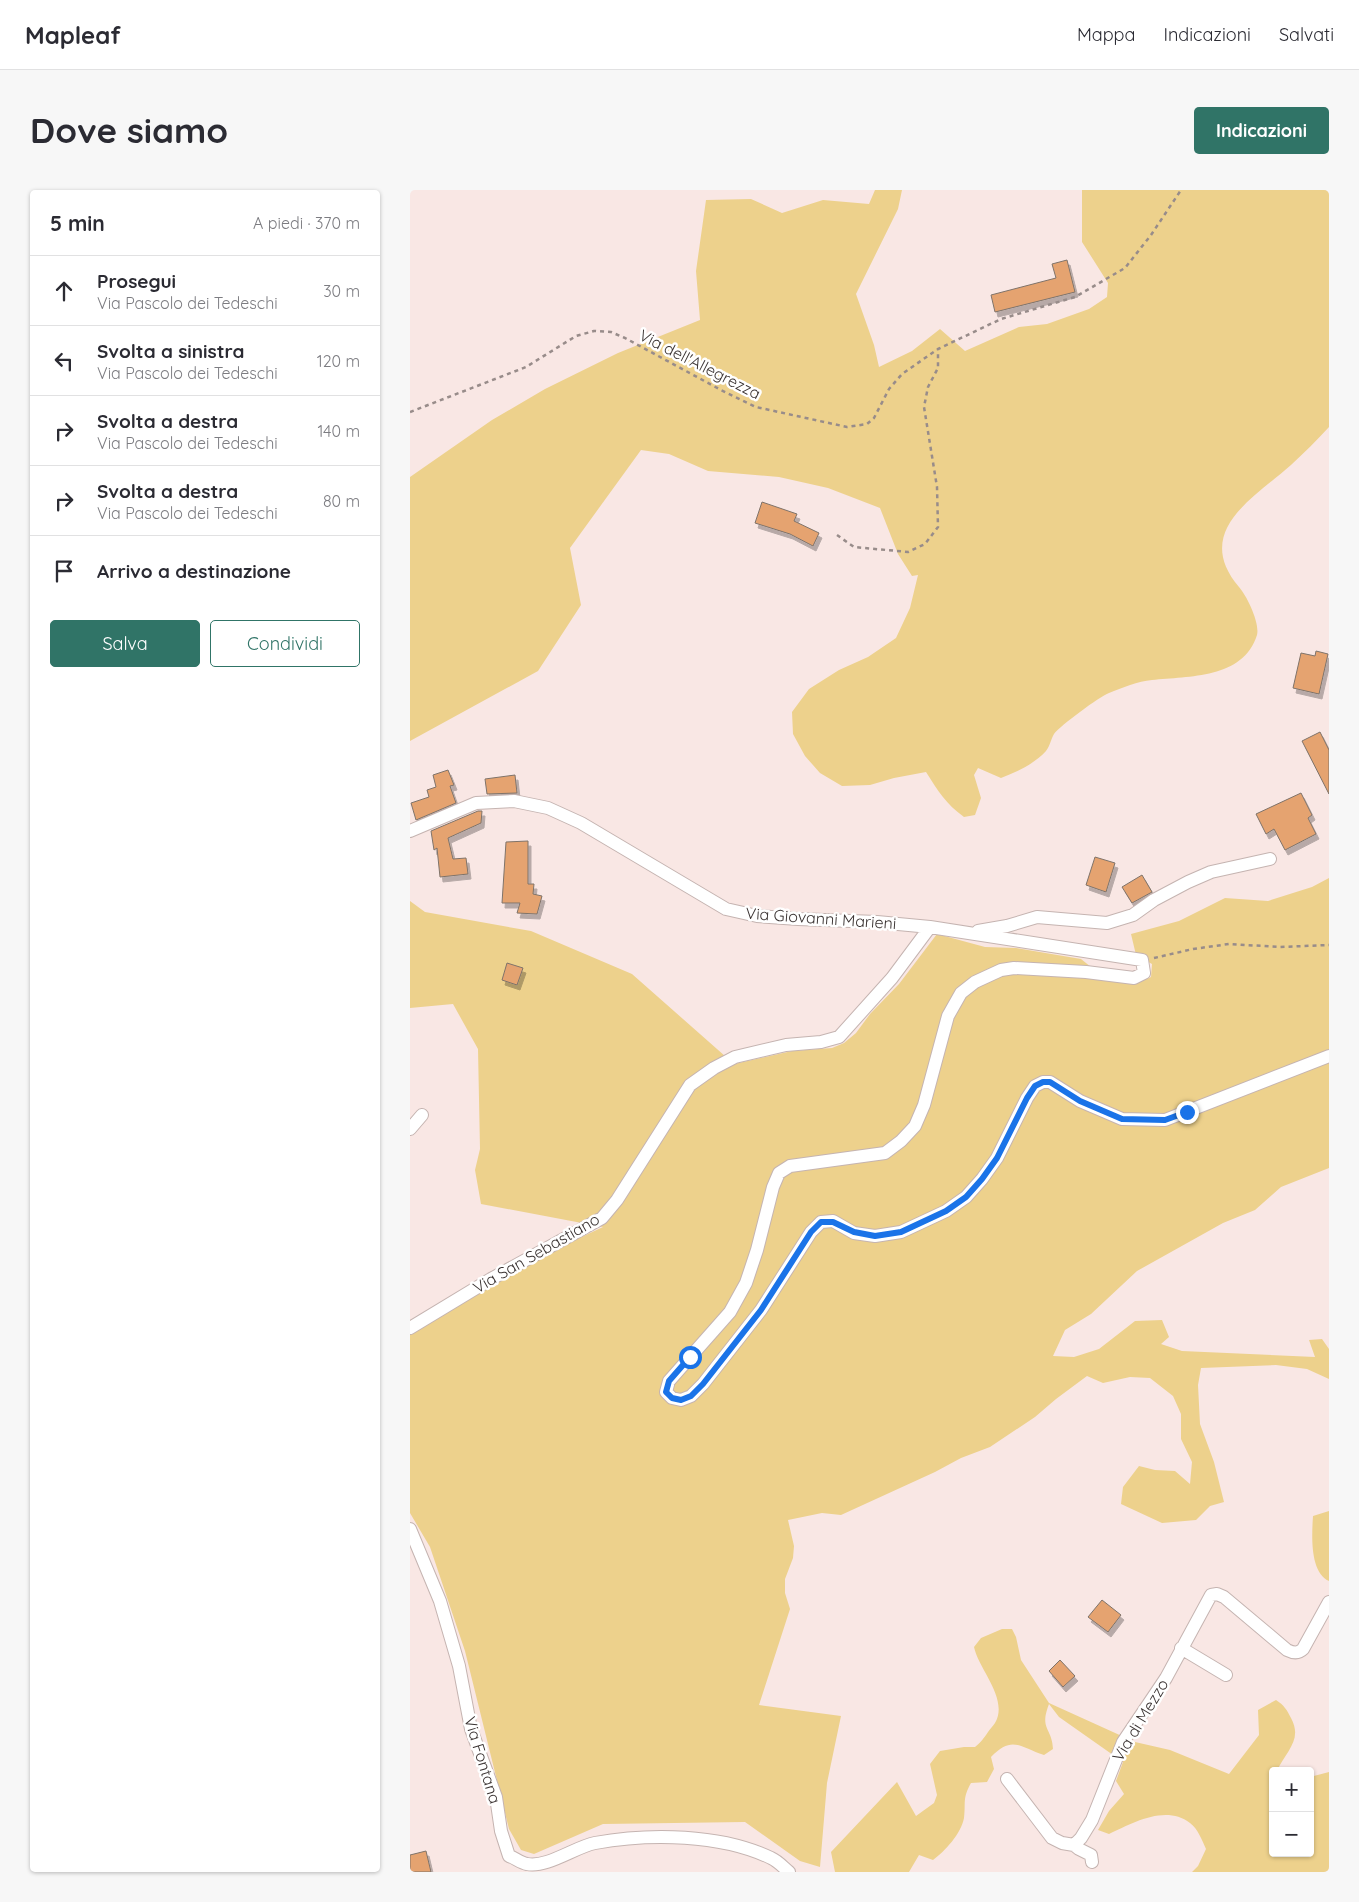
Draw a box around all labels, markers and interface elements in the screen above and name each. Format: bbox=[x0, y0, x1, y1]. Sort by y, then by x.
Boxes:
text: Mapleaf bbox=[25, 20, 121, 50]
text: Mappa bbox=[1077, 23, 1135, 46]
text: Indicazioni bbox=[1163, 23, 1251, 46]
text: Salvati bbox=[1279, 23, 1334, 46]
button: Indicazioni bbox=[1194, 107, 1329, 154]
text: Dove siamo bbox=[30, 108, 228, 152]
text: 5 min bbox=[50, 210, 105, 236]
text: A piedi · 370 m bbox=[253, 213, 360, 233]
text: Prosegui bbox=[97, 269, 176, 293]
icon: ahead bbox=[50, 277, 78, 305]
text: 30 m bbox=[323, 281, 360, 301]
text: Via Pascolo dei Tedeschi bbox=[97, 293, 278, 313]
street label: Via dell'Allegrezza bbox=[636, 325, 764, 403]
text: Svolta a sinistra bbox=[97, 339, 244, 363]
icon: left bbox=[50, 347, 78, 375]
text: 120 m bbox=[317, 351, 360, 371]
text: Via Pascolo dei Tedeschi bbox=[97, 363, 278, 383]
text: Svolta a destra bbox=[97, 409, 238, 433]
icon: right bbox=[50, 417, 78, 445]
text: 140 m bbox=[317, 421, 360, 441]
text: Via Pascolo dei Tedeschi bbox=[97, 433, 278, 453]
text: Svolta a destra bbox=[97, 479, 238, 503]
icon: right bbox=[50, 487, 78, 515]
text: 80 m bbox=[323, 491, 360, 511]
text: Via Pascolo dei Tedeschi bbox=[97, 503, 278, 523]
icon: arrive bbox=[50, 557, 78, 585]
text: Arrivo a destinazione bbox=[97, 559, 291, 583]
button: Salva bbox=[50, 620, 200, 667]
button: Condividi bbox=[210, 620, 360, 667]
street label: Via Giovanni Marieni bbox=[745, 903, 897, 933]
route end bbox=[1176, 1101, 1199, 1124]
street label: Via San Sebastiano bbox=[469, 1209, 603, 1297]
route start bbox=[679, 1346, 702, 1369]
street label: Via di Mezzo bbox=[1108, 1675, 1172, 1765]
street label: Via Fontana bbox=[460, 1714, 506, 1806]
map controls bbox=[1269, 1767, 1314, 1857]
button: + bbox=[1269, 1767, 1314, 1812]
button: − bbox=[1269, 1812, 1314, 1857]

